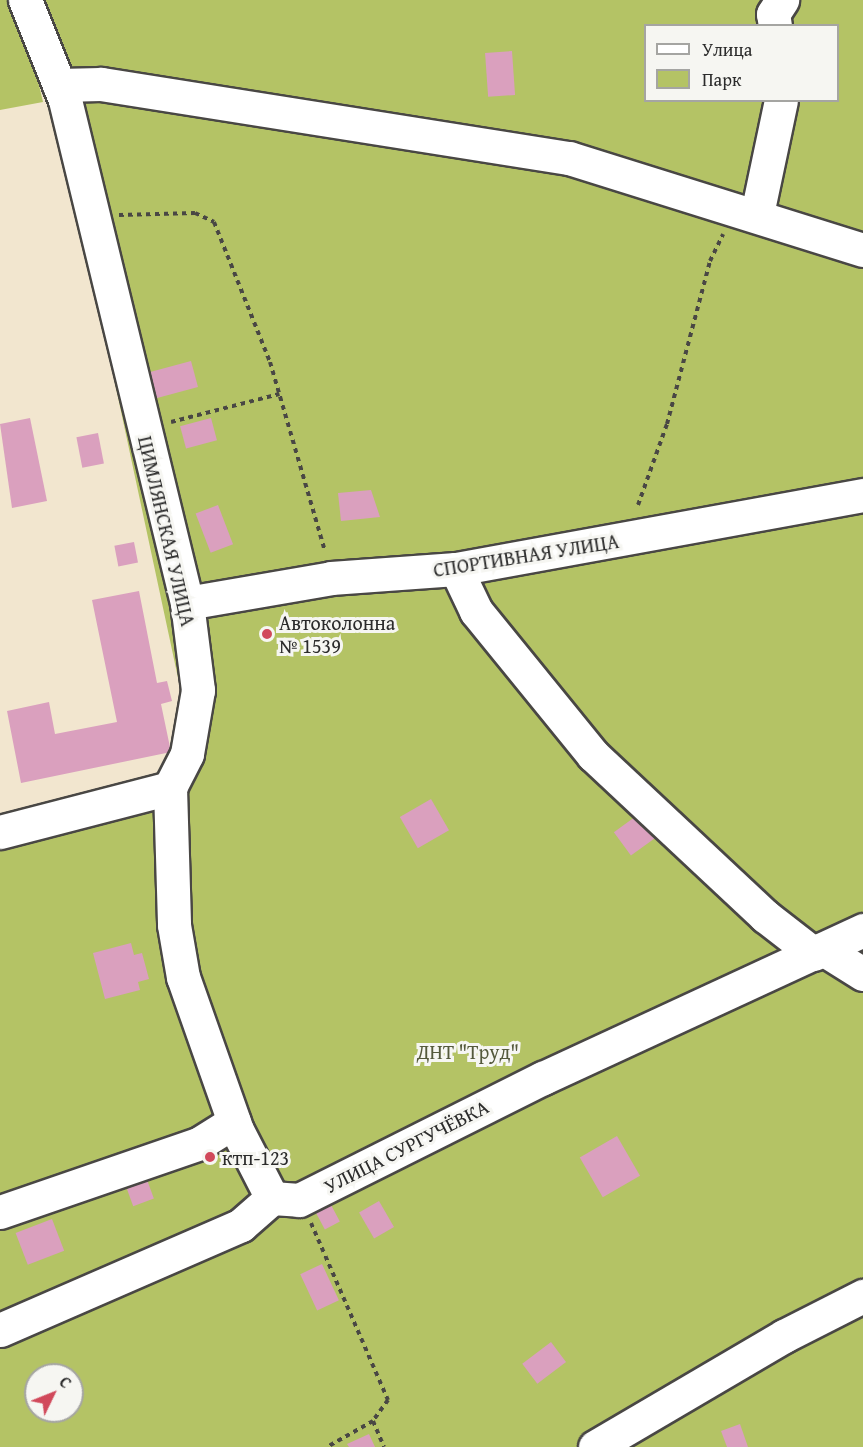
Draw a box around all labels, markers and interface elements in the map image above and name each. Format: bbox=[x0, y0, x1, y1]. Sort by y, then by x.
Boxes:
legend bbox=[644, 24, 839, 102]
text: Улица bbox=[702, 36, 752, 63]
text: Парк bbox=[702, 66, 741, 93]
street label: ЦИМЛЯНСКАЯ УЛИЦА bbox=[133, 433, 201, 629]
street label: СПОРТИВНАЯ УЛИЦА bbox=[431, 528, 621, 582]
place label: Автоколонна № 1539 bbox=[279, 610, 395, 657]
marker: Автоколонна № 1539 bbox=[260, 627, 274, 641]
park label: ДНТ "Труд" bbox=[417, 1039, 519, 1063]
street label: УЛИЦА СУРГУЧЁВКА bbox=[320, 1094, 492, 1198]
place label: ктп-123 bbox=[222, 1145, 289, 1169]
marker: ктп-123 bbox=[203, 1150, 217, 1164]
north arrow bbox=[24, 1363, 84, 1423]
text: С bbox=[54, 1371, 78, 1394]

